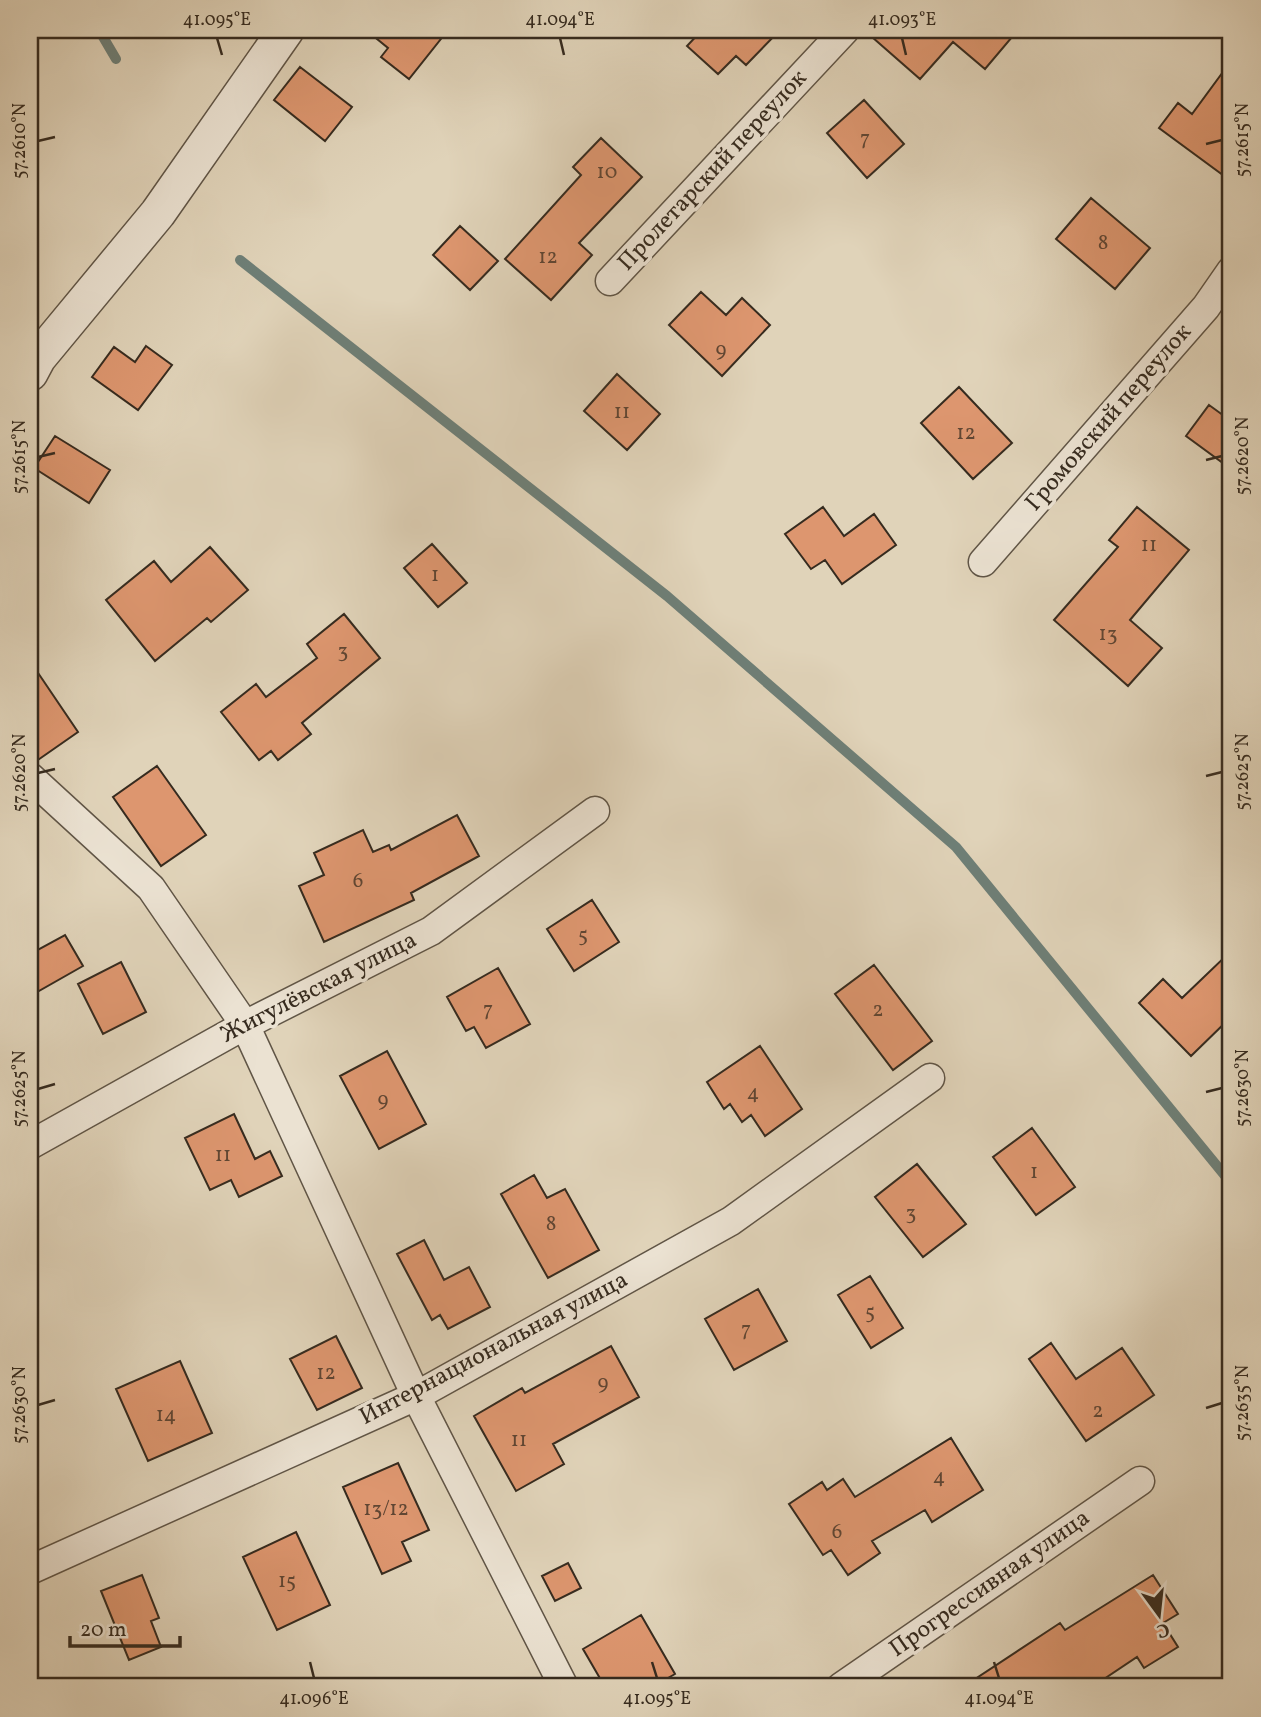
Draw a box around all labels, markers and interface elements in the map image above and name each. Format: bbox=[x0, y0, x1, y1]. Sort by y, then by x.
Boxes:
text: 41.095°E bbox=[183, 8, 251, 33]
text: 41.094°E bbox=[525, 8, 595, 33]
text: 41.093°E bbox=[868, 8, 937, 33]
street label: Пролетарский переулок bbox=[610, 63, 816, 279]
text: 57.2610°N bbox=[8, 103, 33, 179]
text: 57.2615°N bbox=[1231, 103, 1256, 177]
house number: 7 bbox=[860, 125, 870, 154]
house number: 10 bbox=[597, 158, 617, 187]
house number: 8 bbox=[1098, 229, 1108, 258]
house number: 12 bbox=[538, 243, 558, 272]
street label: Громовский переулок bbox=[1018, 317, 1200, 519]
house number: 9 bbox=[716, 336, 727, 365]
house number: 11 bbox=[614, 398, 630, 427]
text: 57.2620°N bbox=[1231, 417, 1256, 495]
house number: 12 bbox=[956, 419, 976, 448]
text: 57.2615°N bbox=[8, 420, 33, 494]
house number: 11 bbox=[1141, 531, 1157, 560]
house number: 1 bbox=[431, 561, 439, 590]
house number: 13 bbox=[1099, 620, 1117, 649]
house number: 3 bbox=[338, 637, 348, 666]
text: 57.2625°N bbox=[1231, 733, 1256, 811]
text: 57.2620°N bbox=[8, 734, 33, 812]
house number: 6 bbox=[353, 867, 363, 896]
house number: 5 bbox=[578, 921, 588, 950]
street label: Жигулёвская улица bbox=[215, 924, 423, 1052]
house number: 7 bbox=[483, 996, 493, 1025]
house number: 2 bbox=[872, 996, 884, 1025]
text: 57.2630°N bbox=[1231, 1049, 1256, 1127]
text: 57.2625°N bbox=[8, 1050, 33, 1128]
house number: 4 bbox=[747, 1079, 759, 1108]
house number: 9 bbox=[378, 1086, 389, 1115]
house number: 11 bbox=[215, 1141, 231, 1170]
house number: 1 bbox=[1030, 1158, 1038, 1187]
house number: 3 bbox=[906, 1199, 916, 1228]
house number: 8 bbox=[546, 1210, 556, 1239]
street label: Интернациональная улица bbox=[354, 1264, 634, 1434]
house number: 5 bbox=[865, 1298, 875, 1327]
house number: 7 bbox=[741, 1316, 751, 1345]
house number: 12 bbox=[316, 1359, 336, 1388]
text: 57.2635°N bbox=[1231, 1365, 1256, 1441]
text: 57.2630°N bbox=[8, 1366, 33, 1444]
house number: 9 bbox=[598, 1369, 609, 1398]
house number: 2 bbox=[1092, 1397, 1104, 1426]
house number: 14 bbox=[156, 1401, 176, 1430]
house number: 11 bbox=[511, 1426, 527, 1455]
house number: 4 bbox=[933, 1463, 945, 1492]
house number: 13/12 bbox=[363, 1495, 409, 1524]
street label: Прогрессивная улица bbox=[883, 1502, 1097, 1666]
house number: 6 bbox=[832, 1518, 842, 1547]
house number: 15 bbox=[278, 1567, 296, 1596]
north arrow bbox=[1124, 1580, 1194, 1650]
scale bar bbox=[70, 1605, 180, 1649]
text: С bbox=[1154, 1615, 1172, 1644]
text: 20 m bbox=[80, 1616, 126, 1645]
text: 41.096°E bbox=[279, 1687, 349, 1712]
text: 41.095°E bbox=[623, 1687, 691, 1712]
text: 41.094°E bbox=[964, 1687, 1034, 1712]

